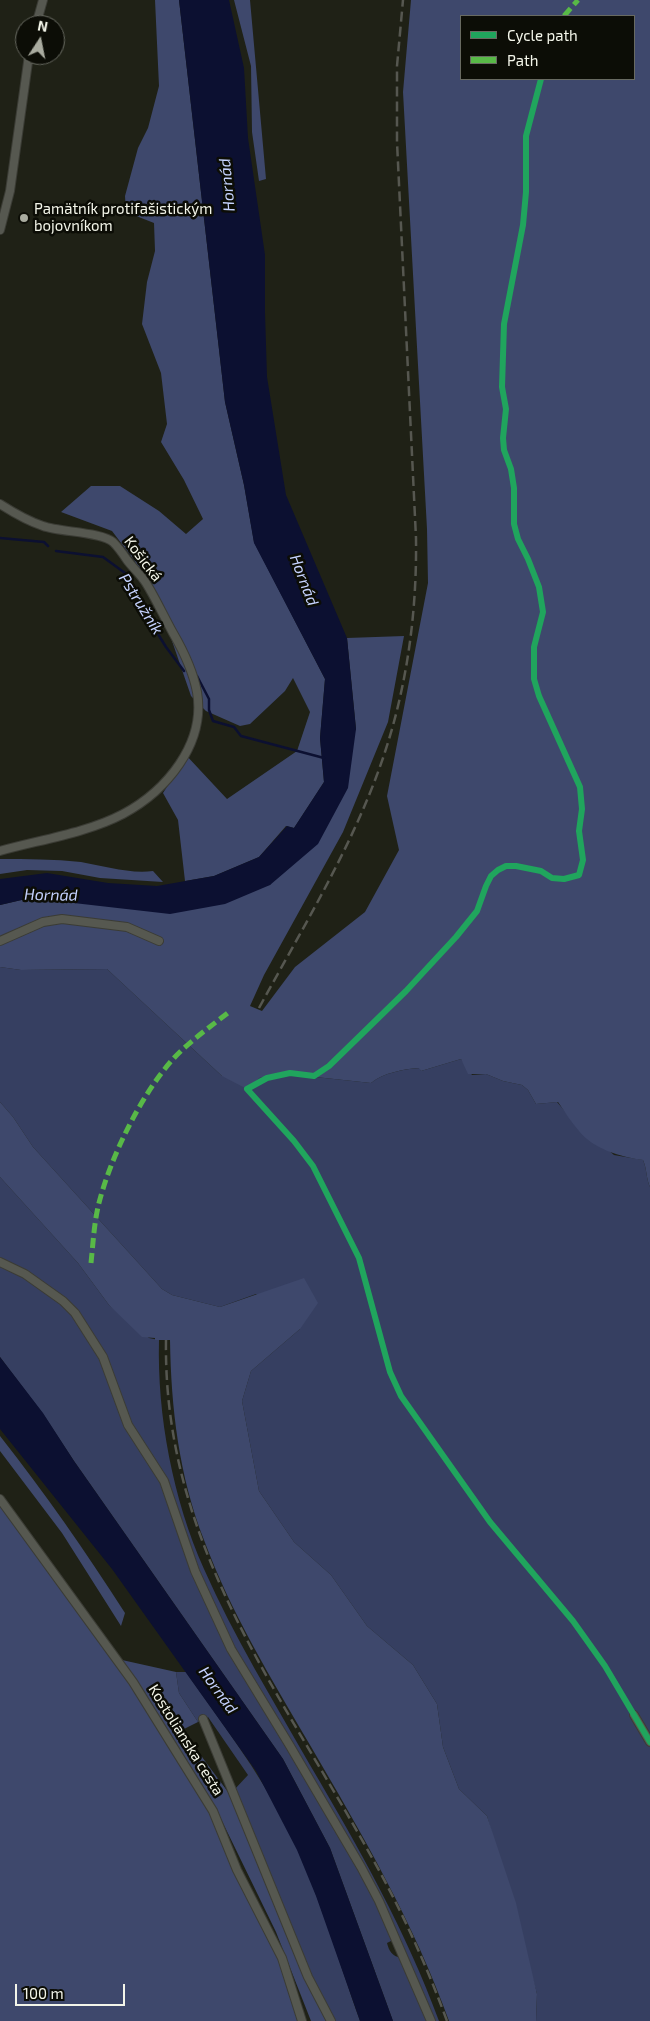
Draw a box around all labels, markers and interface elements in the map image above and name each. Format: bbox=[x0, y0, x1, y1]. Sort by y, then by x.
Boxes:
north arrow bbox=[15, 15, 65, 65]
legend bbox=[460, 15, 635, 80]
text: N bbox=[36, 16, 49, 35]
text: Cycle path bbox=[507, 26, 578, 44]
text: Path bbox=[507, 51, 538, 69]
water label: Hornád bbox=[215, 157, 239, 213]
place label: Pamätník protifašistickým bojovníkom bbox=[34, 200, 212, 235]
marker: Pamätník protifašistickým bojovníkom bbox=[18, 212, 30, 224]
street label: Košická bbox=[120, 533, 166, 585]
water label: Hornád bbox=[285, 552, 323, 608]
water label: Pstružník bbox=[115, 570, 167, 638]
water label: Hornád bbox=[24, 885, 78, 905]
water label: Hornád bbox=[194, 1663, 242, 1717]
street label: Kostolianska cesta bbox=[144, 1681, 228, 1799]
scale bar bbox=[18, 1974, 128, 2006]
text: 100 m bbox=[23, 1984, 64, 2002]

